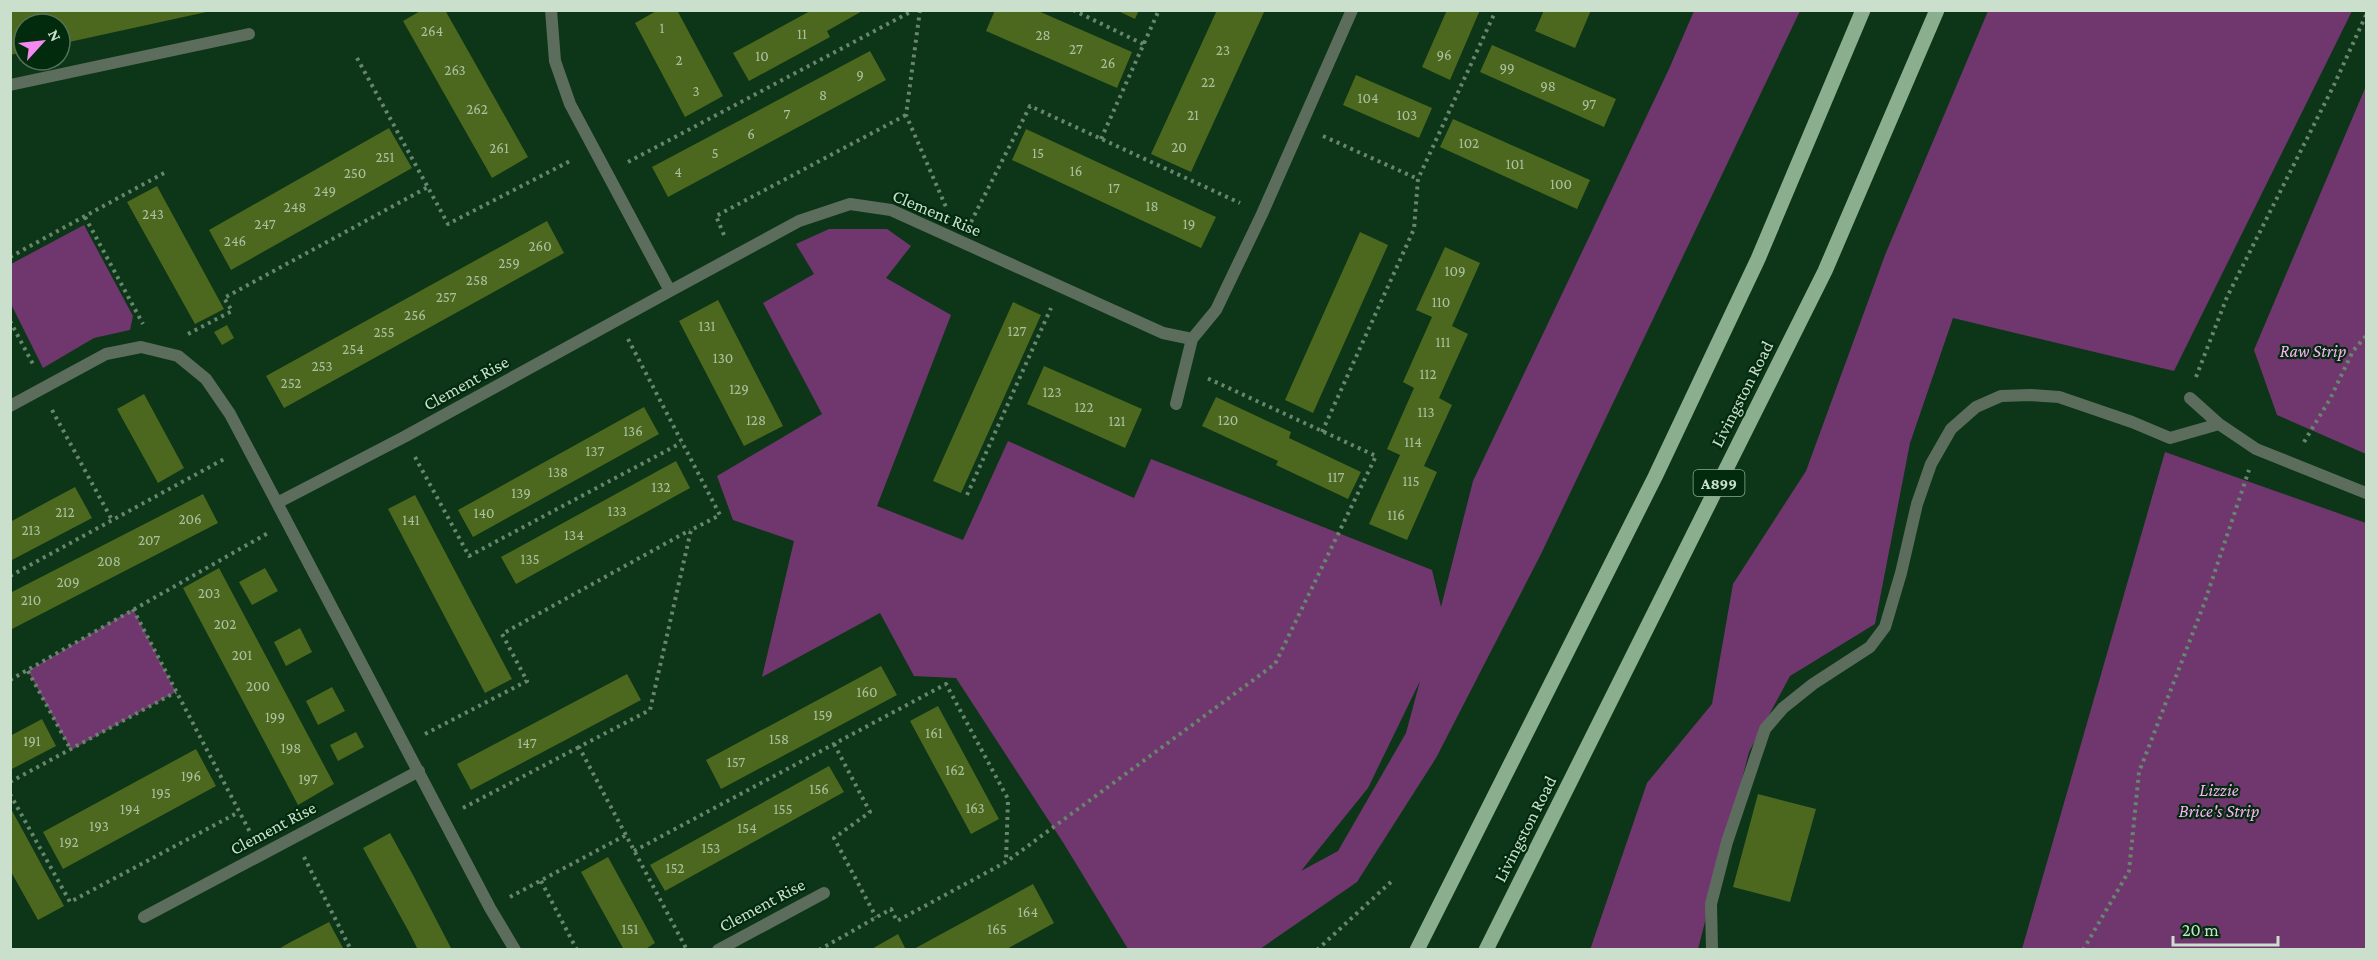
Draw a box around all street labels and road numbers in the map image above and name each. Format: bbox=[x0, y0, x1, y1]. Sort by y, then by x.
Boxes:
street label: Clement Rise bbox=[890, 185, 984, 241]
street label: Livingston Road bbox=[1707, 337, 1778, 450]
street label: Clement Rise bbox=[420, 351, 512, 415]
road number: A899 bbox=[1694, 470, 1744, 496]
street label: Livingston Road bbox=[1490, 772, 1561, 885]
street label: Clement Rise bbox=[227, 797, 319, 859]
street label: Clement Rise bbox=[716, 874, 808, 936]

